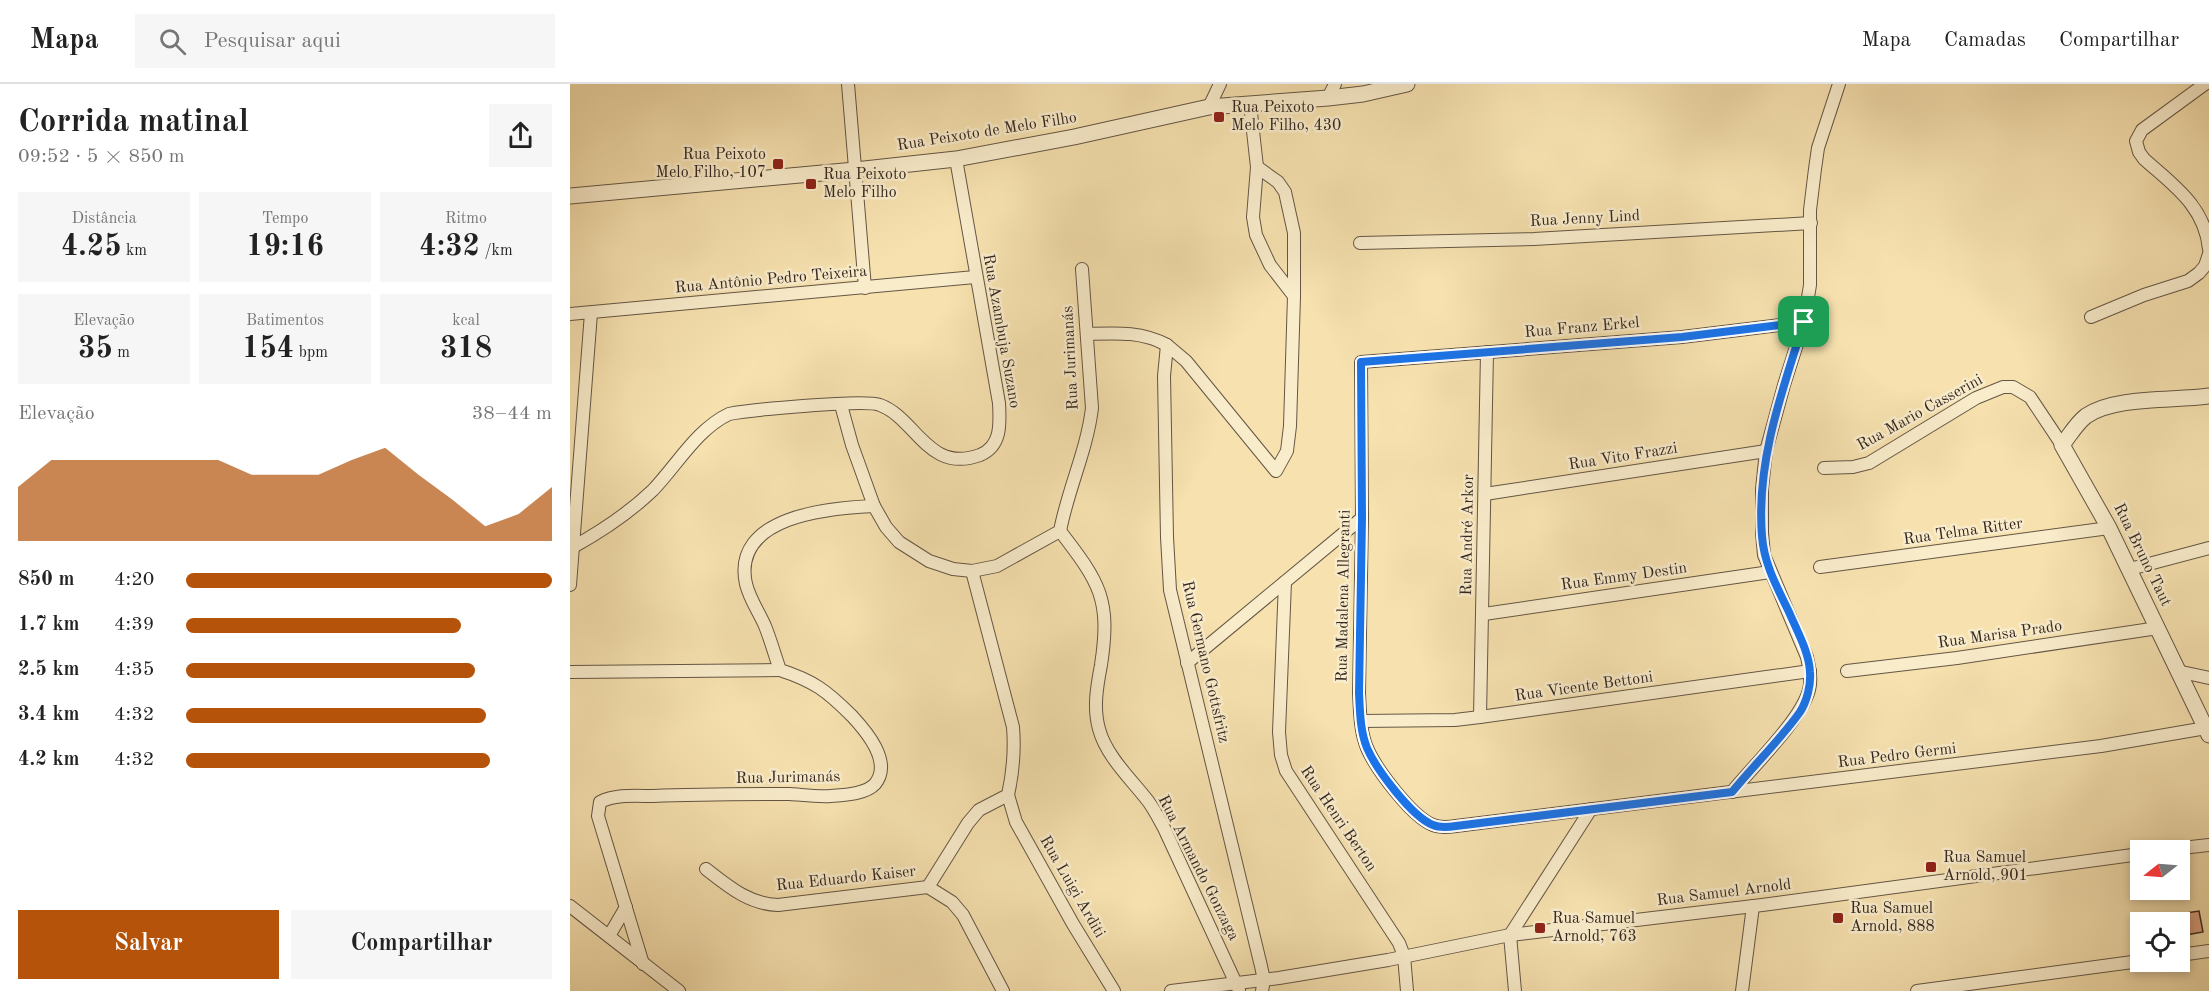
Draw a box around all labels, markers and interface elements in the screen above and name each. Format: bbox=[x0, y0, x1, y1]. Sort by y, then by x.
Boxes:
search box bbox=[135, 14, 555, 68]
icon: search bbox=[156, 25, 189, 58]
text: Mapa bbox=[30, 27, 99, 55]
text: Pesquisar aqui bbox=[204, 30, 341, 52]
text: Mapa bbox=[1862, 30, 1911, 51]
text: Camadas bbox=[1944, 30, 2026, 51]
text: Compartilhar bbox=[2059, 30, 2179, 51]
place label: Rua Peixoto Melo Filho, 430 bbox=[1231, 100, 1341, 134]
button: share bbox=[489, 104, 552, 167]
text: Corrida matinal bbox=[18, 106, 249, 139]
street label: Rua Peixoto de Melo Filho bbox=[896, 110, 1078, 154]
marker: Rua Peixoto Melo Filho, 430 bbox=[1212, 110, 1226, 124]
text: 09:52 · 5 × 850 m bbox=[18, 147, 185, 167]
place label: Rua Peixoto Melo Filho, 107 bbox=[656, 147, 766, 181]
marker: Rua Peixoto Melo Filho, 107 bbox=[771, 157, 785, 171]
place label: Rua Peixoto Melo Filho bbox=[823, 167, 907, 201]
marker: Rua Peixoto Melo Filho bbox=[804, 177, 818, 191]
street label: Rua Jenny Lind bbox=[1529, 208, 1641, 230]
text: Distância bbox=[71, 211, 137, 227]
text: Tempo bbox=[262, 211, 308, 227]
text: Ritmo bbox=[445, 211, 487, 227]
text: 4.25 bbox=[61, 232, 122, 262]
text: 19:16 bbox=[246, 232, 324, 262]
text: 4:32 bbox=[419, 232, 480, 262]
text: km bbox=[122, 243, 147, 259]
text: /km bbox=[480, 243, 513, 259]
street label: Rua Azambuja Suzano bbox=[980, 253, 1022, 410]
street label: Rua Antônio Pedro Teixeira bbox=[674, 264, 868, 296]
pin bbox=[1778, 296, 1829, 347]
street label: Rua Jurimanás bbox=[1060, 305, 1082, 411]
icon: arrive bbox=[1787, 305, 1820, 338]
text: Elevação bbox=[73, 313, 135, 329]
text: Batimentos bbox=[246, 313, 324, 329]
text: kcal bbox=[452, 313, 480, 329]
street label: Rua Franz Erkel bbox=[1524, 315, 1640, 341]
text: 35 bbox=[78, 334, 113, 364]
text: 154 bbox=[242, 334, 294, 364]
text: 318 bbox=[440, 334, 492, 364]
text: m bbox=[113, 345, 130, 361]
text: bpm bbox=[294, 345, 328, 361]
street label: Rua Mario Casserini bbox=[1855, 372, 1985, 454]
text: Elevação bbox=[18, 404, 95, 424]
text: 38–44 m bbox=[472, 404, 552, 424]
street label: Rua Vito Frazzi bbox=[1567, 440, 1679, 474]
street label: Rua André Arkor bbox=[1459, 474, 1477, 596]
street label: Rua Bruno Taut bbox=[2110, 501, 2174, 609]
street label: Rua Madalena Allegranti bbox=[1334, 510, 1354, 682]
street label: Rua Telma Ritter bbox=[1902, 516, 2024, 548]
street label: Rua Emmy Destin bbox=[1560, 560, 1688, 594]
text: 850 m bbox=[18, 570, 74, 590]
text: 4:20 bbox=[114, 570, 154, 590]
street label: Rua Germano Gottsfritz bbox=[1179, 579, 1231, 745]
text: 1.7 km bbox=[18, 615, 80, 635]
text: 4:39 bbox=[114, 615, 154, 635]
street label: Rua Marisa Prado bbox=[1937, 618, 2063, 652]
text: 2.5 km bbox=[18, 660, 80, 680]
text: 4:35 bbox=[114, 660, 154, 680]
street label: Rua Vicente Bettoni bbox=[1514, 669, 1654, 705]
text: 3.4 km bbox=[18, 705, 80, 725]
text: 4:32 bbox=[114, 705, 154, 725]
street label: Rua Pedro Germi bbox=[1837, 741, 1957, 771]
text: 4.2 km bbox=[18, 750, 80, 770]
text: 4:32 bbox=[114, 750, 154, 770]
street label: Rua Henri Berton bbox=[1297, 763, 1379, 875]
street label: Rua Jurimanás bbox=[736, 769, 840, 787]
street label: Rua Armando Gonzaga bbox=[1154, 793, 1242, 943]
street label: Rua Luigi Arditi bbox=[1036, 833, 1108, 941]
north arrow bbox=[2130, 840, 2190, 900]
map controls bbox=[2130, 840, 2190, 972]
place label: Rua Samuel Arnold, 901 bbox=[1943, 850, 2028, 884]
marker: Rua Samuel Arnold, 901 bbox=[1924, 860, 1938, 874]
street label: Rua Eduardo Kaiser bbox=[775, 864, 917, 894]
street label: Rua Samuel Arnold bbox=[1656, 877, 1792, 909]
place label: Rua Samuel Arnold, 888 bbox=[1850, 901, 1935, 935]
button: Salvar bbox=[18, 910, 279, 979]
button: Compartilhar bbox=[291, 910, 552, 979]
place label: Rua Samuel Arnold, 763 bbox=[1552, 911, 1637, 945]
marker: Rua Samuel Arnold, 888 bbox=[1831, 911, 1845, 925]
button: locate bbox=[2130, 912, 2190, 972]
marker: Rua Samuel Arnold, 763 bbox=[1533, 921, 1547, 935]

